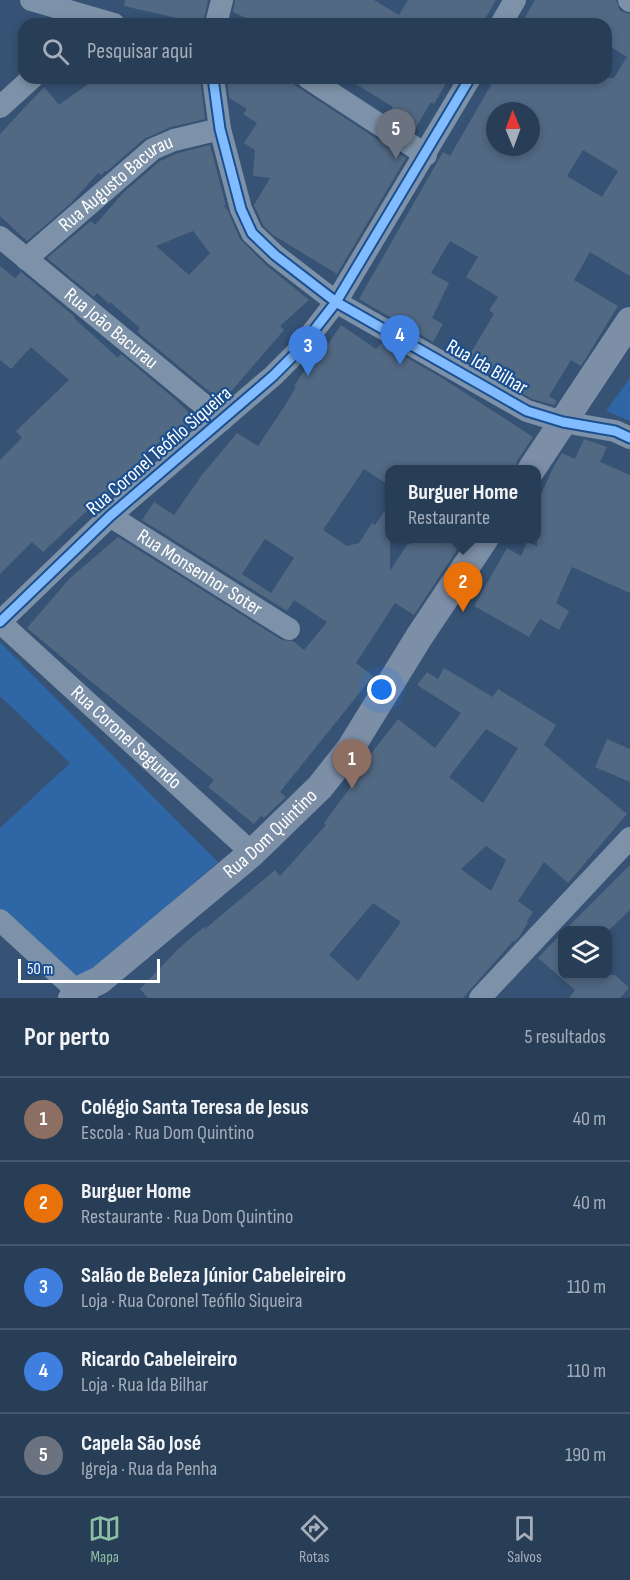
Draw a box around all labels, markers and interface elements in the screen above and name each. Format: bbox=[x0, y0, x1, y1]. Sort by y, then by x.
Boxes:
search box bbox=[18, 18, 612, 84]
icon: search bbox=[39, 35, 72, 68]
text: Pesquisar aqui bbox=[87, 38, 192, 65]
north arrow bbox=[486, 102, 540, 156]
pin: 5 bbox=[376, 110, 416, 159]
street label: Rua Augusto Bacurau bbox=[54, 130, 177, 237]
street label: Rua João Bacurau bbox=[59, 283, 163, 374]
pin: 4 bbox=[380, 316, 420, 365]
pin: 3 bbox=[288, 326, 328, 376]
street label: Rua Ida Bilhar bbox=[442, 334, 532, 400]
street label: Rua Coronel Teófilo Siqueira bbox=[82, 381, 236, 521]
popup bbox=[385, 465, 541, 543]
text: Burguer Home bbox=[408, 479, 518, 506]
text: Restaurante bbox=[408, 506, 490, 530]
street label: Rua Monsenhor Soter bbox=[133, 524, 267, 621]
pin: 2 bbox=[444, 562, 482, 612]
your location bbox=[367, 675, 396, 704]
street label: Rua Coronel Segundo bbox=[66, 681, 186, 794]
pin: 1 bbox=[332, 740, 372, 789]
street label: Rua Dom Quintino bbox=[219, 784, 322, 884]
map controls bbox=[558, 926, 612, 980]
button: layers bbox=[558, 926, 612, 980]
scale bar bbox=[18, 956, 160, 983]
text: 50 m bbox=[27, 960, 53, 979]
text: Por perto bbox=[24, 1022, 110, 1053]
text: 5 resultados bbox=[525, 1025, 606, 1049]
text: Colégio Santa Teresa de Jesus bbox=[81, 1094, 309, 1121]
text: 1 bbox=[40, 1107, 47, 1131]
text: 40 m bbox=[573, 1107, 606, 1131]
text: Escola · Rua Dom Quintino bbox=[81, 1121, 254, 1145]
text: Burguer Home bbox=[81, 1178, 191, 1205]
text: 2 bbox=[39, 1191, 48, 1215]
text: 40 m bbox=[573, 1191, 606, 1215]
text: Restaurante · Rua Dom Quintino bbox=[81, 1205, 293, 1229]
text: Salão de Beleza Júnior Cabeleireiro bbox=[81, 1262, 346, 1289]
text: 3 bbox=[39, 1275, 48, 1299]
text: 110 m bbox=[567, 1275, 606, 1299]
text: Loja · Rua Coronel Teófilo Siqueira bbox=[81, 1289, 302, 1313]
text: Ricardo Cabeleireiro bbox=[81, 1346, 237, 1373]
text: 4 bbox=[39, 1359, 48, 1383]
text: 110 m bbox=[567, 1359, 606, 1383]
text: Loja · Rua Ida Bilhar bbox=[81, 1373, 208, 1397]
text: Capela São José bbox=[81, 1430, 201, 1457]
text: 5 bbox=[39, 1443, 48, 1467]
text: 190 m bbox=[565, 1443, 606, 1467]
text: Igreja · Rua da Penha bbox=[81, 1457, 217, 1481]
tab: Mapa bbox=[88, 1512, 121, 1567]
tab: Rotas bbox=[298, 1512, 331, 1567]
tab: Salvos bbox=[507, 1512, 542, 1567]

